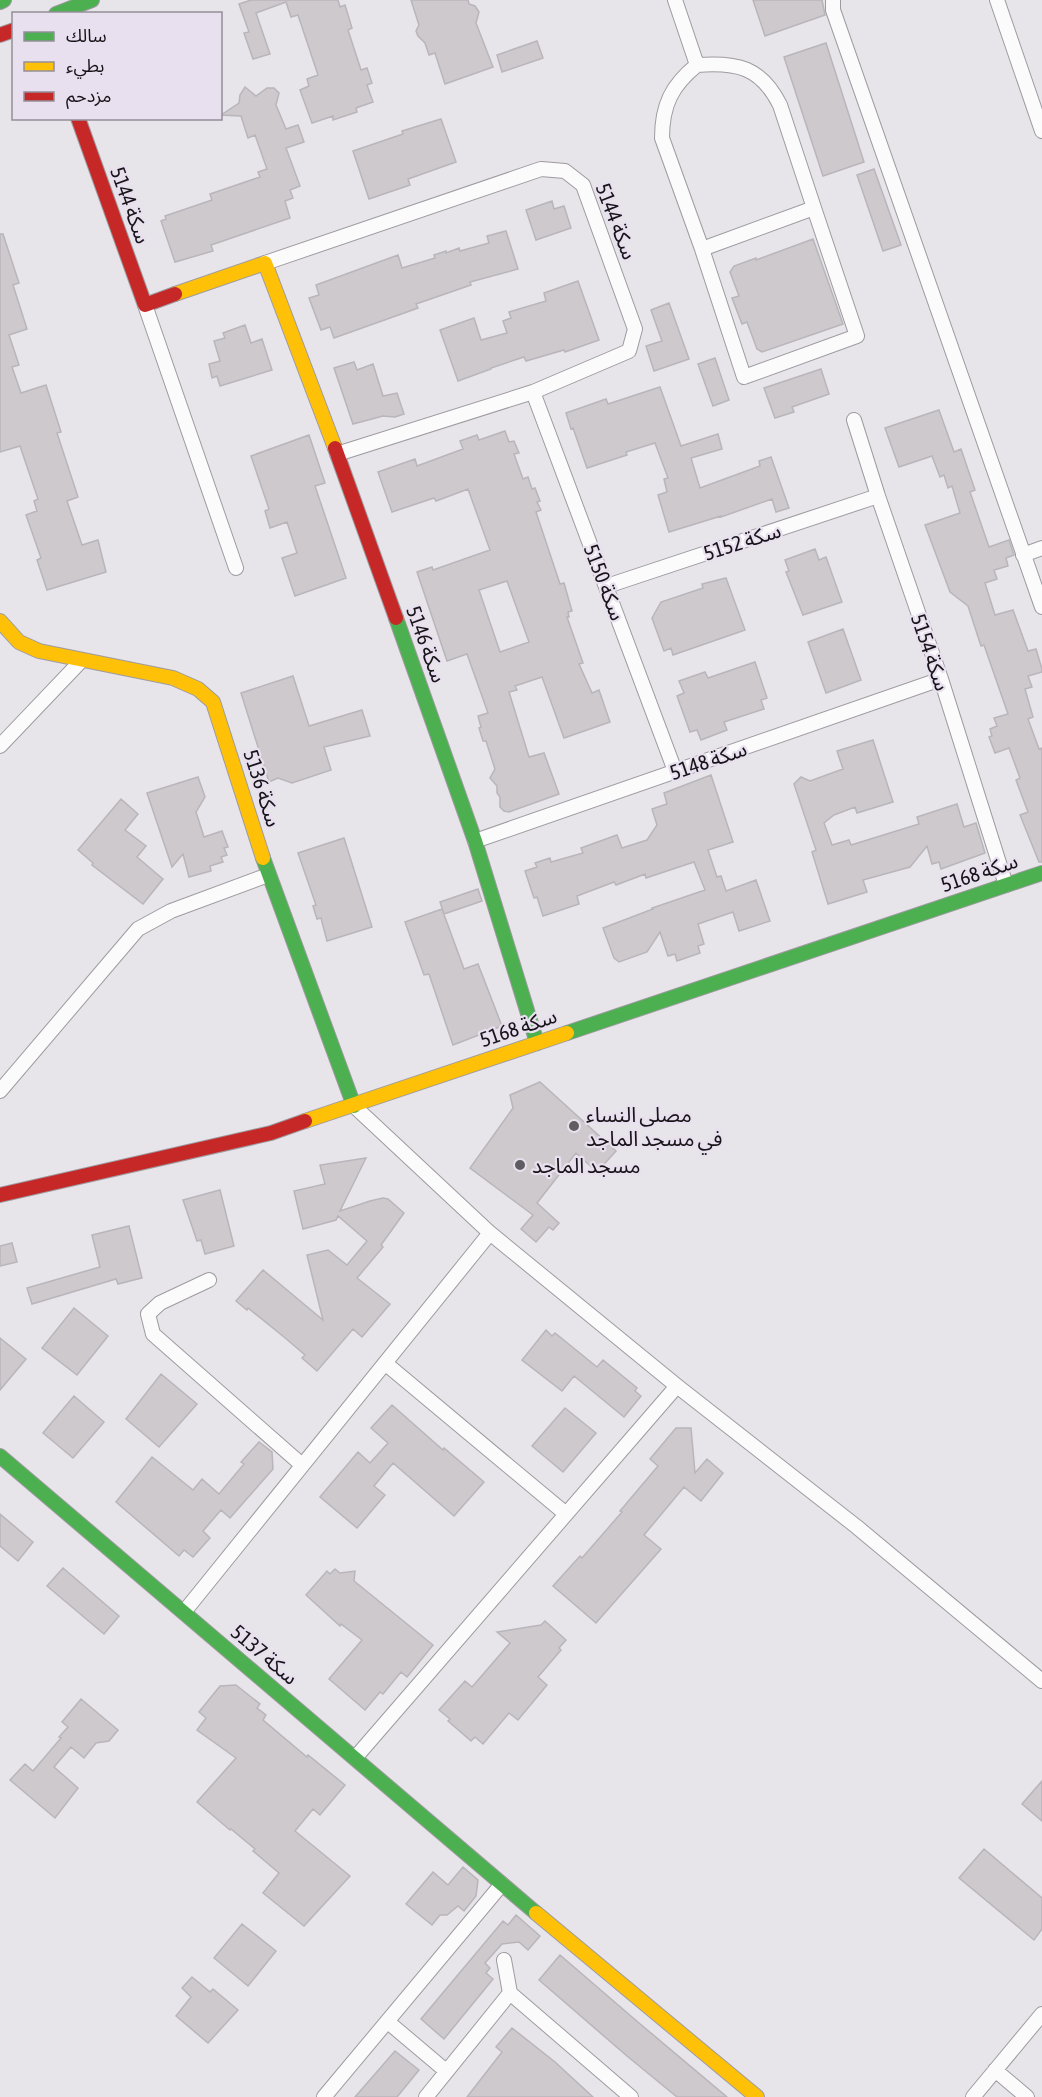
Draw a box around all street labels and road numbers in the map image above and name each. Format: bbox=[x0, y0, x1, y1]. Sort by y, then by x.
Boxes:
street label: سكة 5144 bbox=[106, 163, 156, 247]
street label: سكة 5144 bbox=[592, 179, 642, 263]
street label: سكة 5152 bbox=[700, 517, 784, 565]
street label: سكة 5150 bbox=[580, 540, 630, 624]
street label: سكة 5146 bbox=[402, 602, 452, 686]
street label: سكة 5154 bbox=[907, 610, 955, 694]
street label: سكة 5148 bbox=[666, 736, 750, 784]
street label: سكة 5136 bbox=[239, 746, 287, 830]
street label: سكة 5168 bbox=[937, 848, 1021, 896]
street label: سكة 5168 bbox=[476, 1003, 560, 1051]
street label: سكة 5137 bbox=[227, 1619, 303, 1689]

